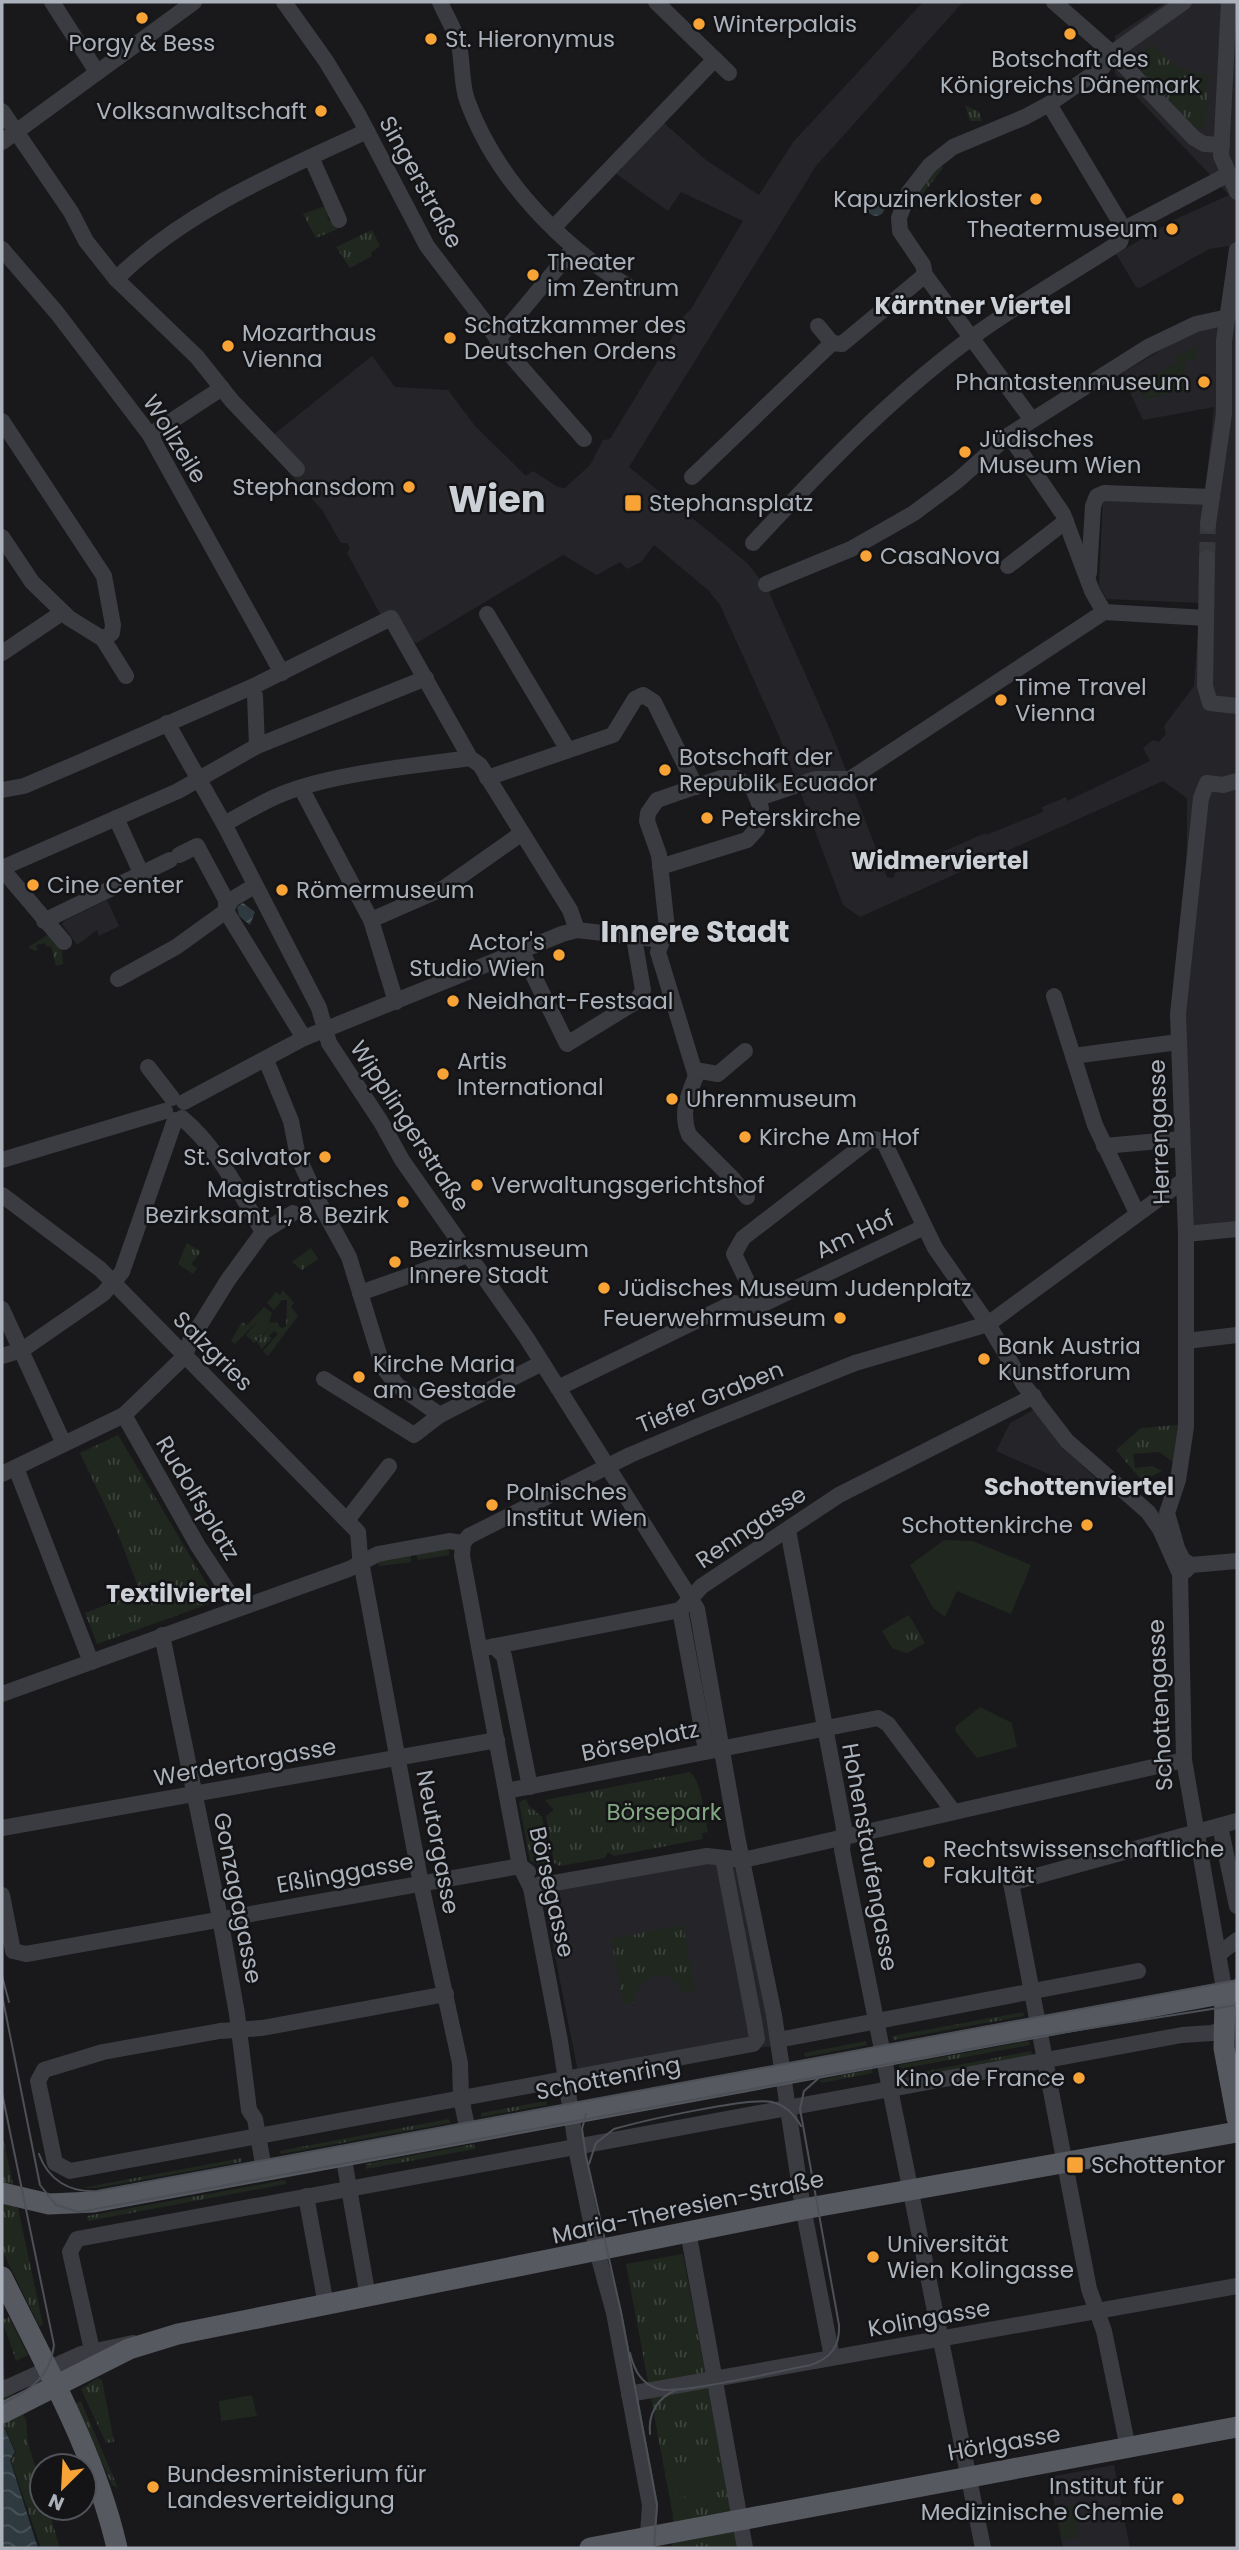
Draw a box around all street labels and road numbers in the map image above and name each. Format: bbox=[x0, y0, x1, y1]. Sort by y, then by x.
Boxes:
street label: Singerstraße bbox=[371, 110, 471, 254]
street label: Wollzeile bbox=[135, 389, 215, 489]
street label: Wipplingerstraße bbox=[343, 1034, 477, 1218]
street label: Herrengasse bbox=[1140, 1059, 1178, 1205]
street label: Am Hof bbox=[810, 1202, 900, 1266]
street label: Salzgries bbox=[166, 1304, 260, 1398]
street label: Tiefer Graben bbox=[632, 1353, 788, 1441]
street label: Rudolfsplatz bbox=[148, 1430, 248, 1566]
street label: Renngasse bbox=[689, 1478, 813, 1576]
street label: Schottengasse bbox=[1140, 1618, 1180, 1792]
street label: Börseplatz bbox=[578, 1713, 702, 1769]
street label: Werdertorgasse bbox=[151, 1730, 339, 1794]
street label: Hohenstaufengasse bbox=[834, 1741, 906, 1973]
street label: Neutorgasse bbox=[408, 1767, 468, 1917]
street label: Gonzagagasse bbox=[206, 1810, 270, 1986]
street label: Börsegasse bbox=[521, 1824, 583, 1960]
street label: Eßlinggasse bbox=[274, 1845, 416, 1901]
street label: Schottenring bbox=[533, 2048, 683, 2108]
street label: Maria-Theresien-Straße bbox=[549, 2163, 827, 2251]
street label: Kolingasse bbox=[865, 2291, 993, 2345]
street label: Hörlgasse bbox=[945, 2417, 1063, 2469]

